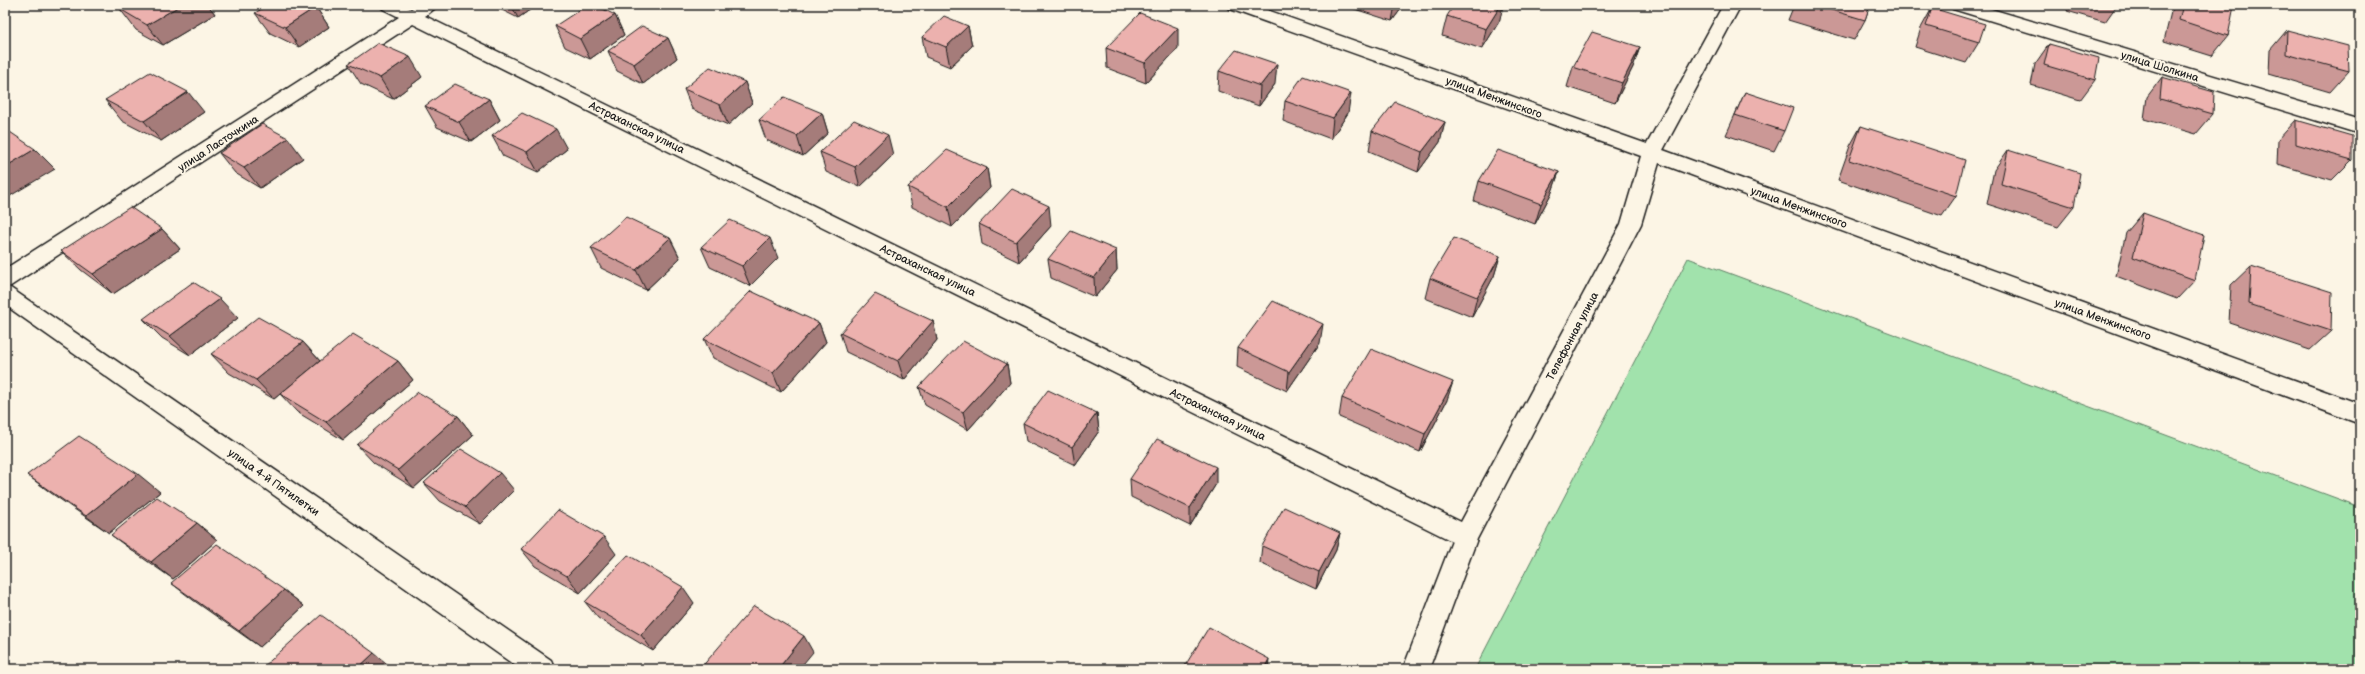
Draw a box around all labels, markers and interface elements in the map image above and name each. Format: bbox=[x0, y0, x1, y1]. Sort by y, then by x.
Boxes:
street label: улица Шолкина bbox=[2119, 48, 2201, 85]
street label: улица Менжинского bbox=[1444, 74, 1544, 121]
street label: Астраханская улица bbox=[586, 98, 687, 156]
street label: улица Ласточкина bbox=[176, 112, 261, 174]
street label: улица Менжинского bbox=[1749, 184, 1849, 231]
street label: Астраханская улица bbox=[877, 241, 978, 299]
street label: Телефонная улица bbox=[1544, 289, 1601, 383]
street label: улица Менжинского bbox=[2053, 296, 2153, 343]
street label: Астраханская улица bbox=[1167, 385, 1268, 443]
street label: улица 4-й Пятилетки bbox=[226, 446, 322, 519]

